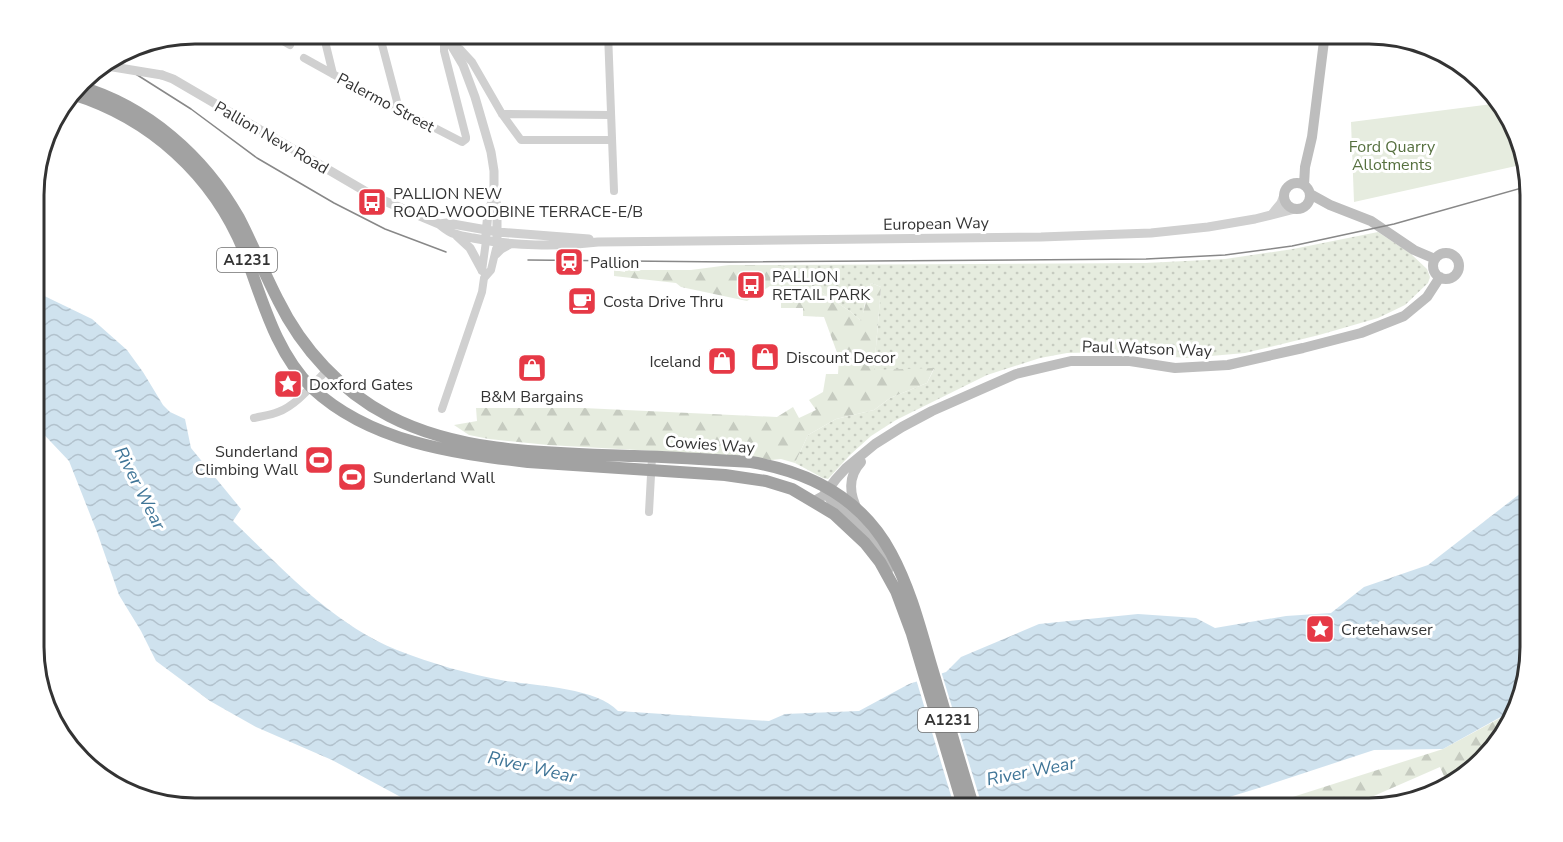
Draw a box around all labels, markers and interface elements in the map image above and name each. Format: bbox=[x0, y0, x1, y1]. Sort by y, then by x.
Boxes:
street label: Palermo Street bbox=[333, 68, 438, 138]
street label: Pallion New Road bbox=[210, 96, 333, 180]
park label: Ford Quarry Allotments bbox=[1349, 136, 1436, 176]
place label: PALLION NEW ROAD-WOODBINE TERRACE-E/B bbox=[393, 183, 643, 223]
bus stop icon: PALLION NEW ROAD-WOODBINE TERRACE-E/B bbox=[356, 186, 388, 218]
street label: European Way bbox=[883, 212, 990, 236]
station icon: Pallion bbox=[553, 246, 585, 278]
road number: A1231 bbox=[217, 248, 277, 272]
place label: Pallion bbox=[590, 252, 639, 274]
place label: PALLION RETAIL PARK bbox=[772, 266, 871, 306]
bus stop icon: PALLION RETAIL PARK bbox=[735, 269, 767, 301]
cafe icon: Costa Drive Thru bbox=[566, 285, 598, 317]
place label: Costa Drive Thru bbox=[603, 291, 723, 313]
street label: Paul Watson Way bbox=[1082, 336, 1213, 362]
shop icon: Discount Decor bbox=[749, 341, 781, 373]
shop icon: Iceland bbox=[706, 345, 738, 377]
place label: Discount Decor bbox=[786, 347, 896, 369]
place label: Iceland bbox=[650, 351, 701, 373]
shop icon: B&M Bargains bbox=[516, 352, 548, 384]
place icon: Doxford Gates bbox=[272, 368, 304, 400]
place label: Doxford Gates bbox=[309, 374, 413, 396]
place label: B&M Bargains bbox=[481, 386, 583, 408]
street label: Cowies Way bbox=[664, 431, 756, 459]
place label: Sunderland Climbing Wall bbox=[195, 441, 298, 481]
water label: River Wear bbox=[109, 442, 171, 534]
sports icon: Sunderland Climbing Wall bbox=[303, 444, 335, 476]
sports icon: Sunderland Wall bbox=[336, 461, 368, 493]
place label: Sunderland Wall bbox=[373, 467, 495, 489]
place icon: Cretehawser bbox=[1304, 613, 1336, 645]
place label: Cretehawser bbox=[1341, 619, 1433, 641]
road number: A1231 bbox=[918, 708, 978, 732]
water label: River Wear bbox=[485, 745, 579, 789]
water label: River Wear bbox=[984, 750, 1078, 791]

